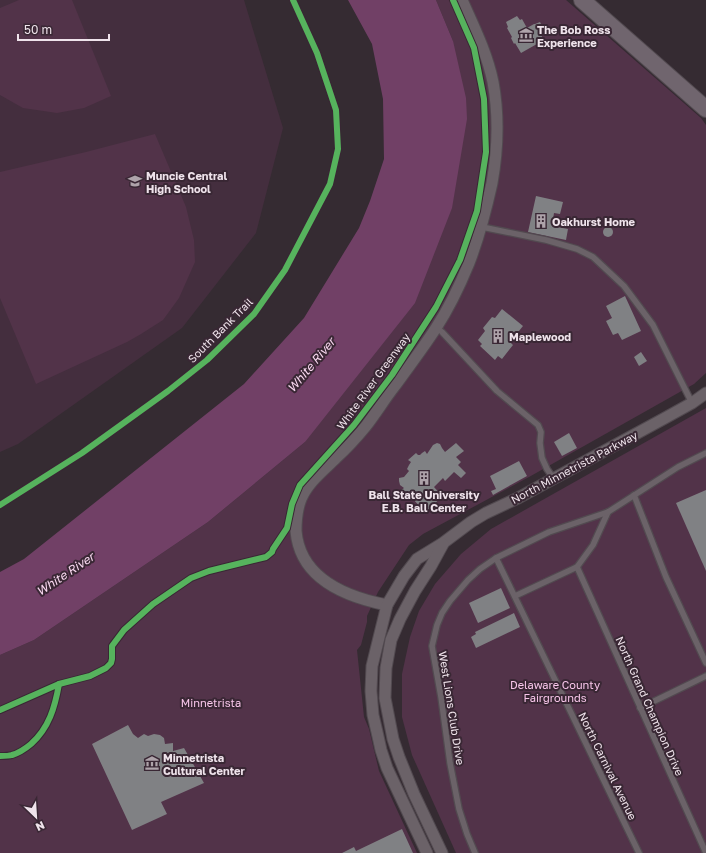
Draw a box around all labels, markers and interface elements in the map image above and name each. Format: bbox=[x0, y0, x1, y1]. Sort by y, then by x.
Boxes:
scale bar bbox=[18, 16, 109, 42]
text: 50 m bbox=[24, 22, 52, 37]
place label: The Bob Ross Experience bbox=[537, 23, 610, 49]
museum icon: The Bob Ross Experience bbox=[518, 27, 534, 43]
place label: Muncie Central High School bbox=[146, 169, 227, 195]
school or university icon: Muncie Central High School bbox=[127, 173, 143, 189]
building icon: Oakhurst Home bbox=[533, 213, 549, 229]
place label: Oakhurst Home bbox=[552, 215, 636, 228]
street label: South Bank Trail bbox=[185, 295, 255, 365]
building icon: Maplewood bbox=[490, 328, 506, 344]
street label: White River Greenway bbox=[334, 330, 412, 432]
place label: Maplewood bbox=[509, 330, 571, 343]
water label: White River bbox=[284, 333, 340, 395]
street label: North Minnetrista Parkway bbox=[509, 428, 639, 506]
building icon: Ball State University E.B. Ball Center bbox=[416, 470, 432, 486]
place label: Ball State University E.B. Ball Center bbox=[368, 488, 480, 514]
water label: White River bbox=[33, 548, 99, 599]
street label: North Grand Champion Drive bbox=[613, 634, 687, 778]
street label: West Lions Club Drive bbox=[437, 650, 467, 766]
park label: Delaware County Fairgrounds bbox=[510, 678, 600, 704]
park label: Minnetrista bbox=[181, 696, 241, 709]
street label: North Carnival Avenue bbox=[576, 710, 640, 822]
place label: Minnetrista Cultural Center bbox=[163, 751, 246, 777]
museum icon: Minnetrista Cultural Center bbox=[144, 755, 160, 771]
north arrow bbox=[16, 797, 56, 837]
text: N bbox=[34, 819, 47, 834]

